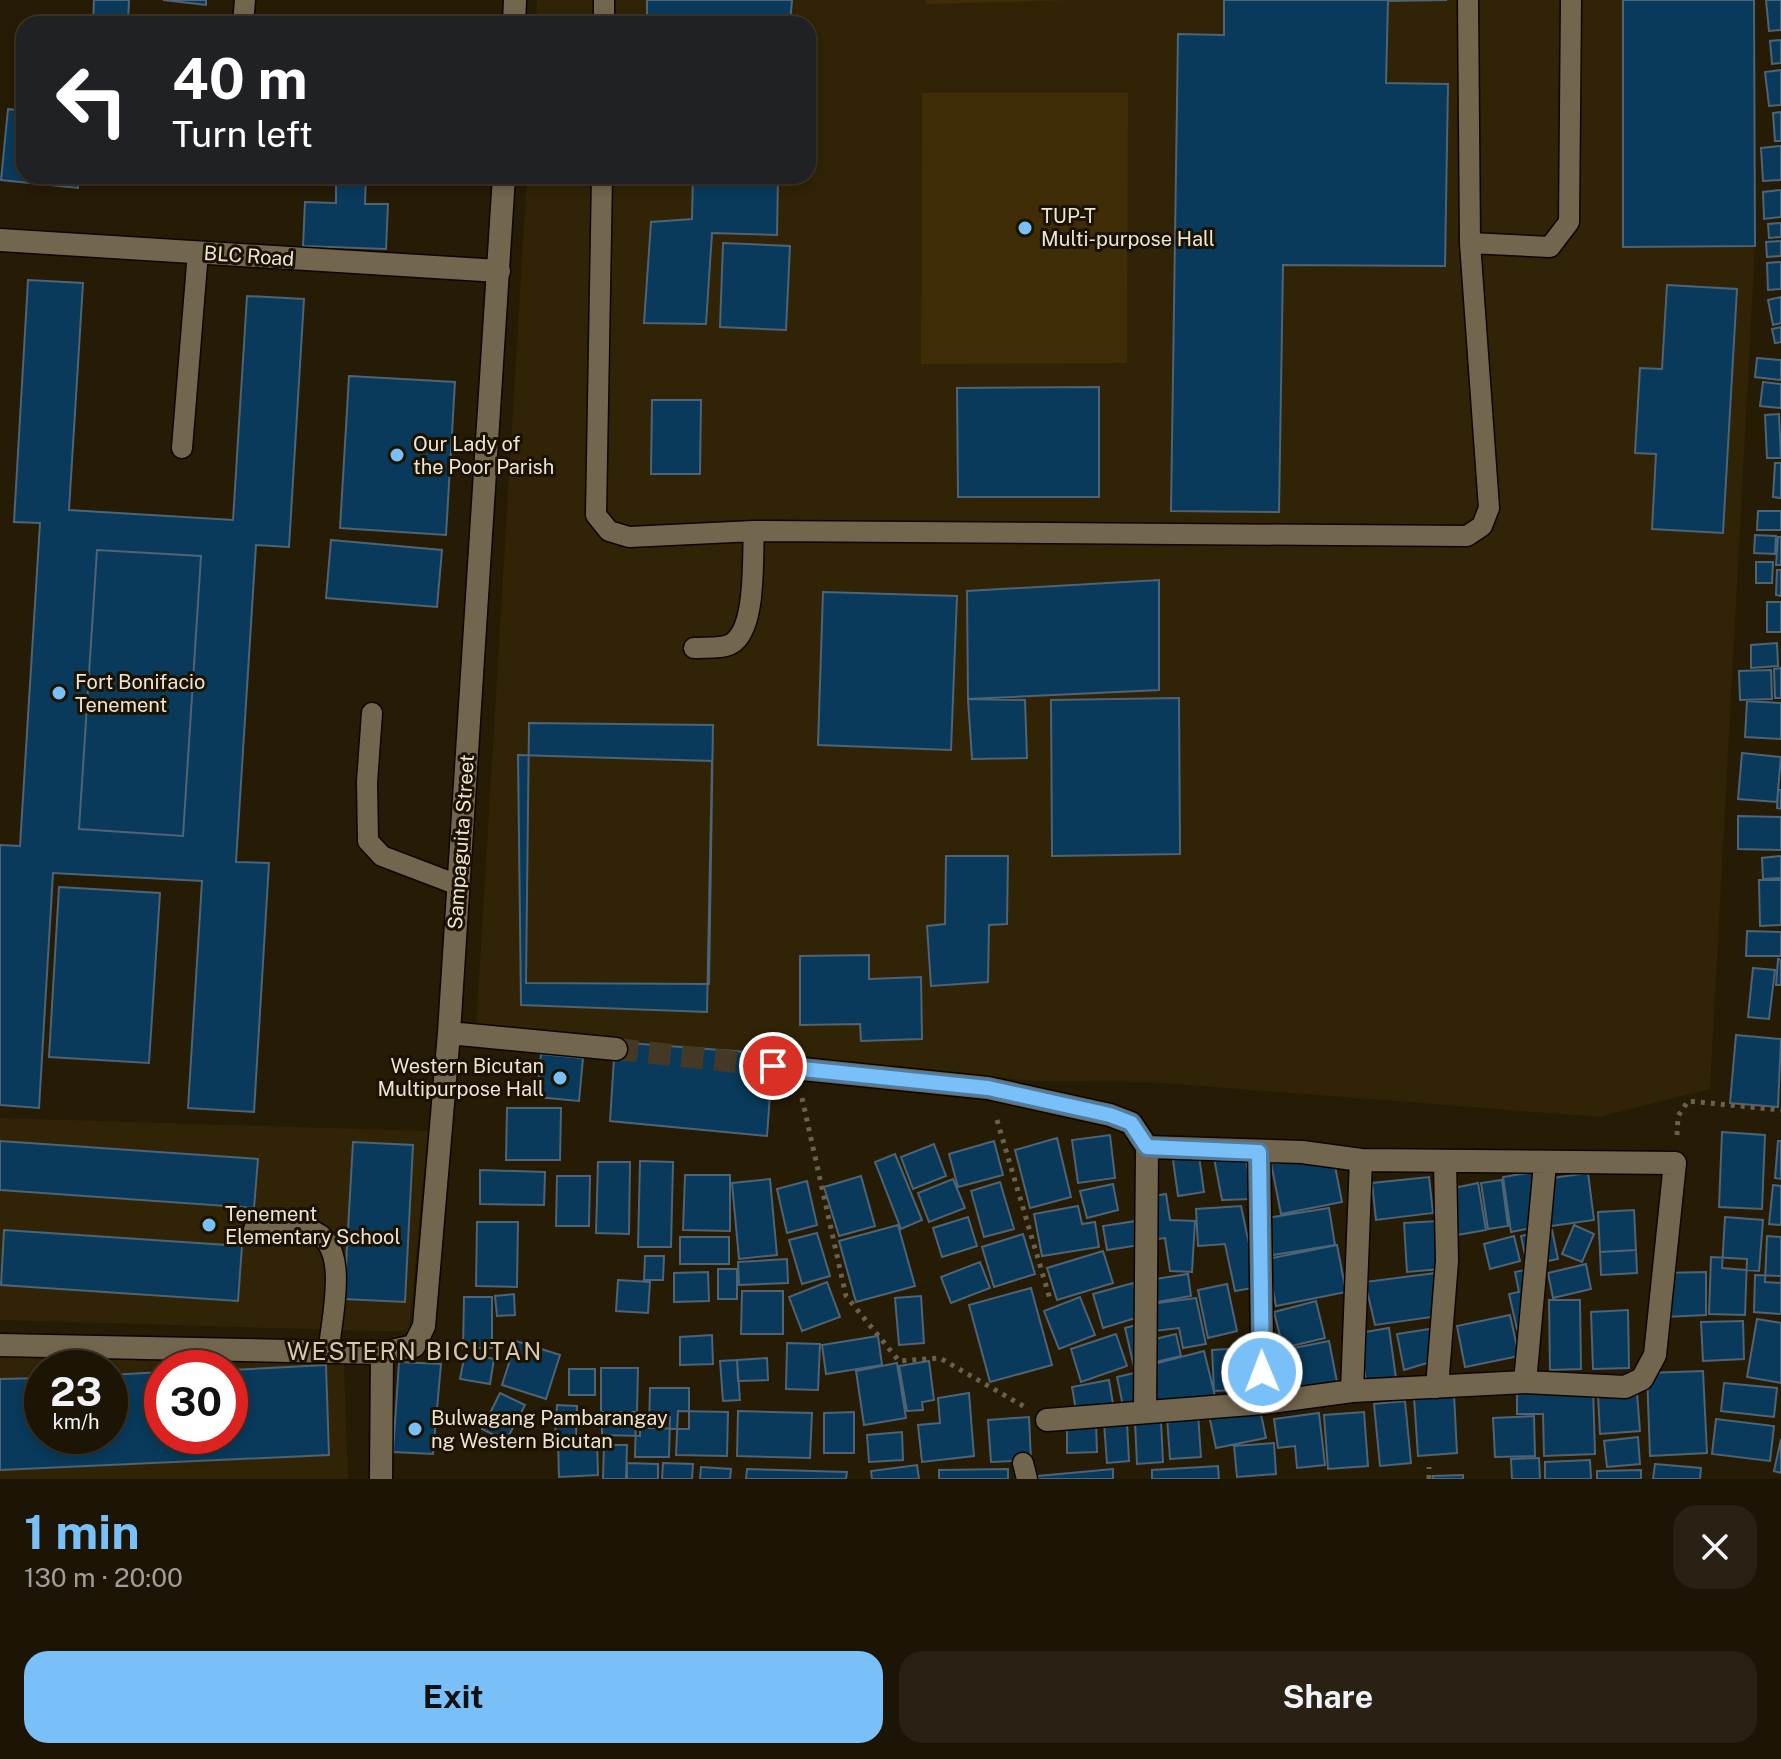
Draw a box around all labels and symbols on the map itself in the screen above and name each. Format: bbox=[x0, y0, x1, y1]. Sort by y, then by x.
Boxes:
place label: TUP-T Multi-purpose Hall bbox=[1041, 204, 1215, 251]
marker: TUP-T Multi-purpose Hall bbox=[1016, 219, 1034, 237]
street label: BLC Road bbox=[203, 241, 295, 271]
place label: Our Lady of the Poor Parish bbox=[413, 432, 554, 479]
marker: Our Lady of the Poor Parish bbox=[388, 446, 406, 464]
place label: Fort Bonifacio Tenement bbox=[75, 670, 205, 717]
marker: Fort Bonifacio Tenement bbox=[50, 684, 68, 702]
street label: Sampaguita Street bbox=[443, 754, 479, 930]
pin bbox=[739, 1032, 807, 1100]
place label: Western Bicutan Multipurpose Hall bbox=[377, 1054, 544, 1101]
marker: Western Bicutan Multipurpose Hall bbox=[551, 1069, 569, 1087]
place label: Tenement Elementary School bbox=[225, 1202, 400, 1249]
marker: Tenement Elementary School bbox=[200, 1216, 218, 1234]
position arrow bbox=[1220, 1330, 1304, 1414]
district label: WESTERN BICUTAN bbox=[287, 1337, 543, 1365]
speed limit sign: 30 bbox=[144, 1350, 248, 1454]
place label: Bulwagang Pambarangay ng Western Bicutan bbox=[431, 1406, 668, 1453]
marker: Bulwagang Pambarangay ng Western Bicutan bbox=[406, 1420, 424, 1438]

